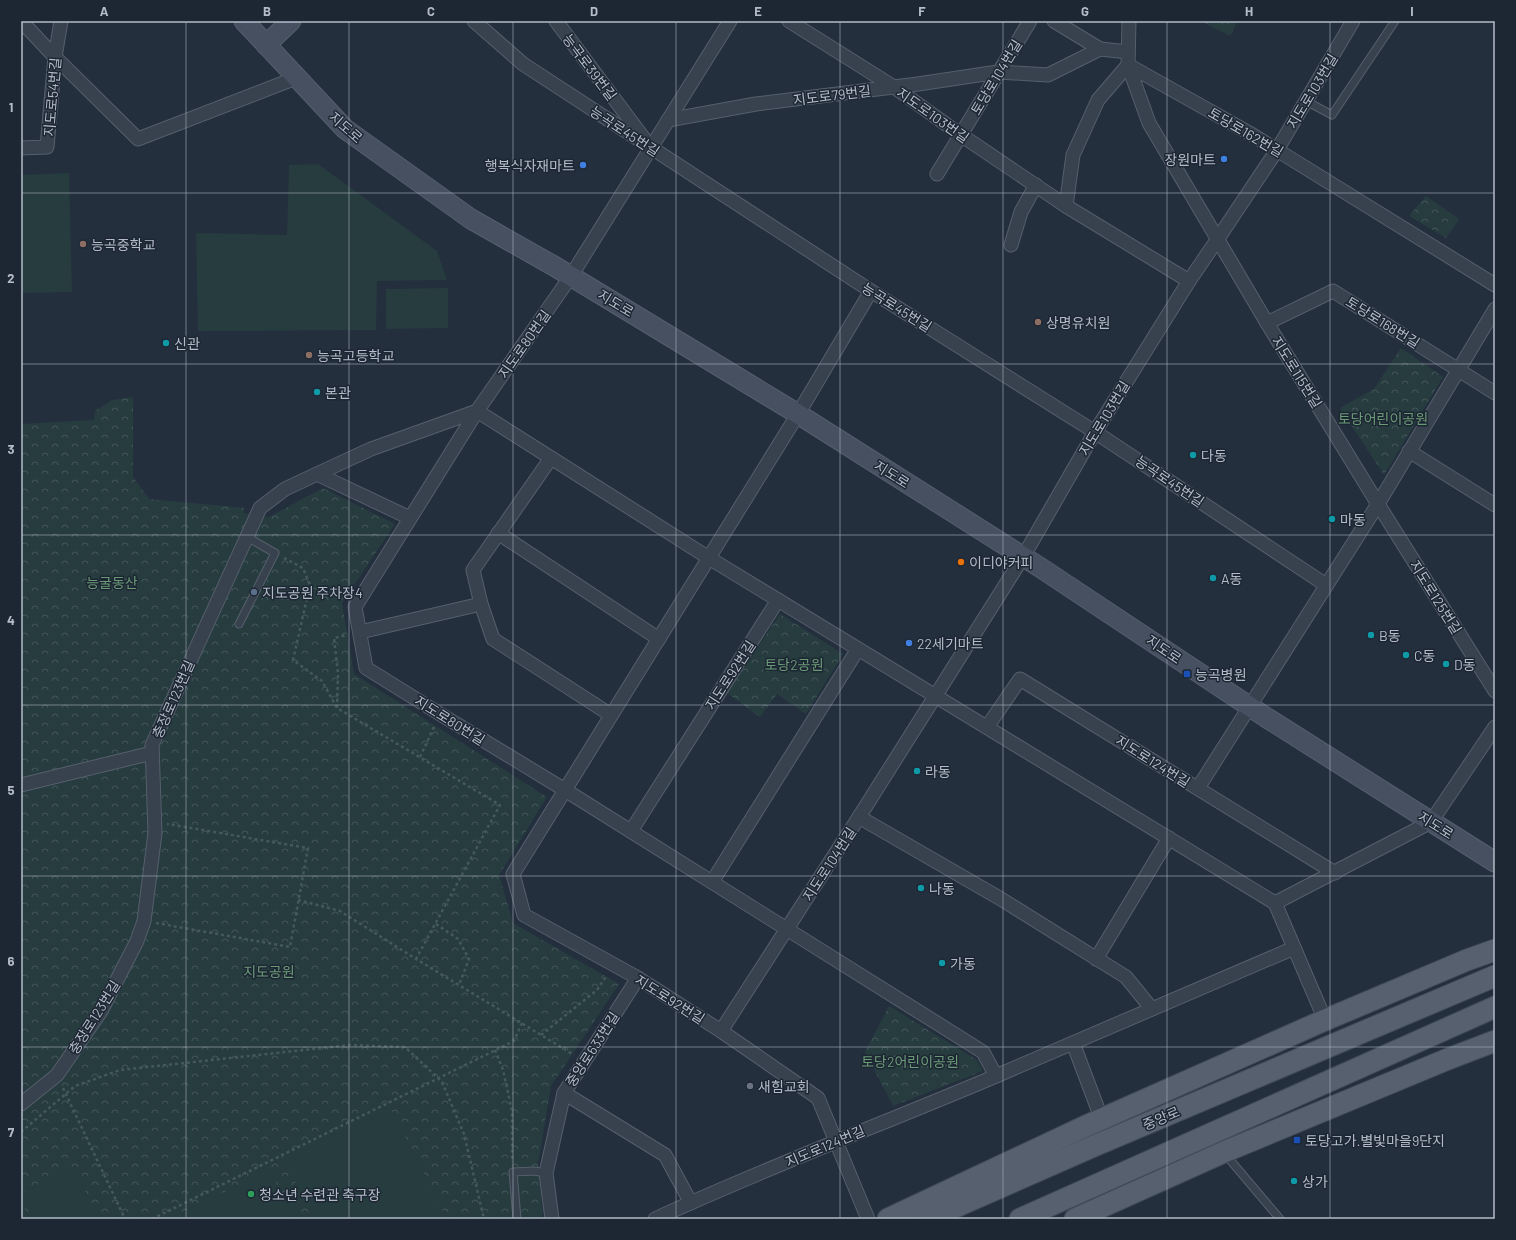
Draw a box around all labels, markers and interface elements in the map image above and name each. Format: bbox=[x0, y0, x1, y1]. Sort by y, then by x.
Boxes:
text: A bbox=[100, 3, 109, 19]
text: B bbox=[263, 3, 271, 19]
text: C bbox=[427, 3, 435, 19]
text: D bbox=[590, 3, 598, 19]
text: E bbox=[754, 3, 762, 19]
text: F bbox=[918, 3, 926, 19]
text: G bbox=[1081, 3, 1089, 19]
text: H bbox=[1245, 3, 1253, 19]
text: I bbox=[1410, 3, 1414, 19]
street label: 능곡로39번길 bbox=[559, 30, 621, 104]
street label: 토당로104번길 bbox=[967, 36, 1025, 118]
street label: 지도로103번길 bbox=[1283, 50, 1341, 132]
street label: 지도로54번길 bbox=[40, 57, 64, 137]
street label: 지도로79번길 bbox=[792, 82, 872, 108]
street label: 지도로103번길 bbox=[894, 84, 972, 146]
text: 1 bbox=[9, 99, 13, 115]
street label: 능곡로45번길 bbox=[587, 102, 663, 160]
street label: 토당로162번길 bbox=[1205, 104, 1287, 160]
street label: 지도로 bbox=[326, 108, 366, 146]
place label: 장원마트 bbox=[1164, 151, 1216, 168]
marker: 장원마트 bbox=[1219, 154, 1229, 164]
place label: 행복식자재마트 bbox=[485, 157, 575, 174]
marker: 행복식자재마트 bbox=[578, 160, 588, 170]
place label: 능곡중학교 bbox=[91, 236, 156, 253]
marker: 능곡중학교 bbox=[78, 239, 88, 249]
text: 2 bbox=[7, 270, 15, 286]
street label: 능곡로45번길 bbox=[859, 279, 935, 335]
street label: 지도로 bbox=[595, 286, 637, 320]
street label: 토당로168번길 bbox=[1343, 293, 1423, 351]
street label: 지도로80번길 bbox=[494, 307, 554, 381]
place label: 상명유치원 bbox=[1046, 314, 1110, 331]
marker: 상명유치원 bbox=[1033, 317, 1043, 327]
street label: 지도로115번길 bbox=[1268, 333, 1326, 411]
place label: 신관 bbox=[174, 335, 200, 352]
marker: 신관 bbox=[161, 338, 171, 348]
place label: 능곡고등학교 bbox=[317, 347, 394, 364]
marker: 능곡고등학교 bbox=[304, 350, 314, 360]
street label: 지도로103번길 bbox=[1075, 377, 1133, 459]
place label: 본관 bbox=[325, 384, 351, 401]
marker: 본관 bbox=[312, 387, 322, 397]
park label: 토당어린이공원 bbox=[1338, 410, 1428, 427]
text: 3 bbox=[7, 441, 15, 457]
place label: 다동 bbox=[1201, 447, 1227, 464]
marker: 다동 bbox=[1188, 450, 1198, 460]
street label: 능곡로45번길 bbox=[1132, 452, 1208, 510]
street label: 지도로 bbox=[871, 457, 913, 492]
place label: 마동 bbox=[1340, 511, 1366, 528]
marker: 마동 bbox=[1327, 514, 1337, 524]
place label: 이디야커피 bbox=[969, 554, 1033, 571]
marker: 이디야커피 bbox=[956, 557, 966, 567]
street label: 지도로125번길 bbox=[1407, 557, 1465, 637]
place label: A동 bbox=[1221, 570, 1242, 587]
marker: A동 bbox=[1208, 573, 1218, 583]
park label: 능굴동산 bbox=[86, 574, 138, 591]
place label: 지도공원 주차장4 bbox=[262, 584, 363, 601]
marker: 지도공원 주차장4 bbox=[249, 587, 259, 597]
text: 4 bbox=[7, 612, 15, 628]
place label: B동 bbox=[1379, 627, 1401, 644]
marker: B동 bbox=[1366, 630, 1376, 640]
street label: 지도로 bbox=[1143, 631, 1185, 667]
place label: 22세기마트 bbox=[917, 635, 984, 652]
street label: 지도로92번길 bbox=[701, 637, 759, 713]
marker: 22세기마트 bbox=[904, 638, 914, 648]
place label: C동 bbox=[1414, 647, 1435, 664]
marker: C동 bbox=[1401, 650, 1411, 660]
park label: 토당2공원 bbox=[764, 656, 824, 673]
place label: D동 bbox=[1454, 656, 1476, 673]
street label: 충장로123번길 bbox=[148, 657, 198, 741]
marker: D동 bbox=[1441, 659, 1451, 669]
place label: 능곡병원 bbox=[1195, 666, 1247, 683]
marker: 능곡병원 bbox=[1182, 669, 1192, 679]
street label: 지도로80번길 bbox=[412, 692, 488, 748]
street label: 지도로124번길 bbox=[1113, 731, 1193, 791]
place label: 라동 bbox=[925, 763, 951, 780]
marker: 라동 bbox=[912, 766, 922, 776]
text: 5 bbox=[7, 782, 15, 798]
street label: 지도로 bbox=[1415, 808, 1457, 843]
street label: 지도로104번길 bbox=[799, 824, 859, 904]
place label: 나동 bbox=[929, 880, 955, 897]
marker: 나동 bbox=[916, 883, 926, 893]
text: 6 bbox=[8, 953, 15, 969]
place label: 가동 bbox=[950, 955, 976, 972]
marker: 가동 bbox=[937, 958, 947, 968]
park label: 지도공원 bbox=[243, 963, 295, 980]
street label: 지도로92번길 bbox=[632, 971, 708, 1027]
street label: 충장로123번길 bbox=[65, 977, 123, 1057]
street label: 중앙로633번길 bbox=[561, 1008, 623, 1090]
park label: 토당2어린이공원 bbox=[861, 1053, 959, 1070]
place label: 새힘교회 bbox=[758, 1078, 810, 1095]
marker: 새힘교회 bbox=[745, 1081, 755, 1091]
street label: 중앙로 bbox=[1140, 1103, 1182, 1133]
street label: 지도로124번길 bbox=[783, 1122, 867, 1170]
text: 7 bbox=[8, 1124, 15, 1140]
place label: 토당고가.별빛마을9단지 bbox=[1305, 1132, 1445, 1149]
marker: 토당고가.별빛마을9단지 bbox=[1292, 1135, 1302, 1145]
place label: 상가 bbox=[1302, 1173, 1328, 1190]
marker: 상가 bbox=[1289, 1176, 1299, 1186]
place label: 청소년 수련관 축구장 bbox=[259, 1186, 381, 1203]
marker: 청소년 수련관 축구장 bbox=[246, 1189, 256, 1199]

